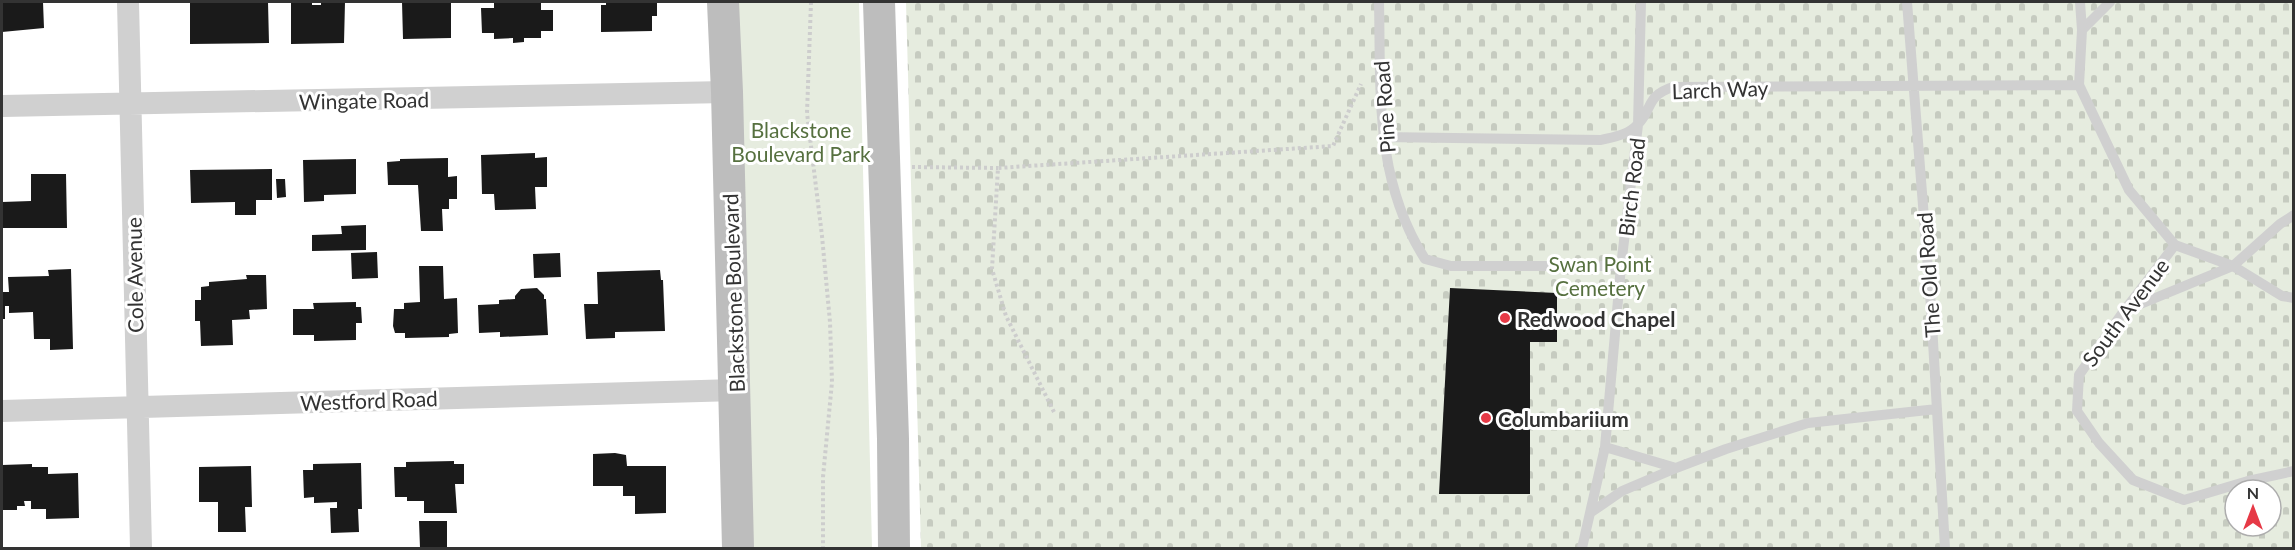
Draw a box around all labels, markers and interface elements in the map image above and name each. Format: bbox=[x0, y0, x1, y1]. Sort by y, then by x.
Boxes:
street label: Pine Road bbox=[1368, 60, 1400, 154]
street label: Larch Way bbox=[1671, 75, 1769, 103]
street label: Wingate Road bbox=[299, 86, 429, 114]
park label: Blackstone Boulevard Park bbox=[731, 117, 871, 166]
street label: Birch Road bbox=[1613, 136, 1649, 238]
street label: Blackstone Boulevard bbox=[717, 193, 749, 393]
street label: The Old Road bbox=[1911, 211, 1945, 339]
street label: Cole Avenue bbox=[120, 217, 148, 333]
park label: Swan Point Cemetery bbox=[1548, 251, 1652, 300]
street label: South Avenue bbox=[2076, 253, 2174, 371]
place label: Redwood Chapel bbox=[1517, 306, 1676, 331]
marker: Redwood Chapel bbox=[1498, 311, 1512, 325]
street label: Westford Road bbox=[300, 385, 438, 415]
place label: Columbariium bbox=[1498, 406, 1629, 431]
marker: Columbariium bbox=[1479, 411, 1493, 425]
north arrow bbox=[2223, 478, 2283, 538]
text: N bbox=[2247, 483, 2259, 502]

